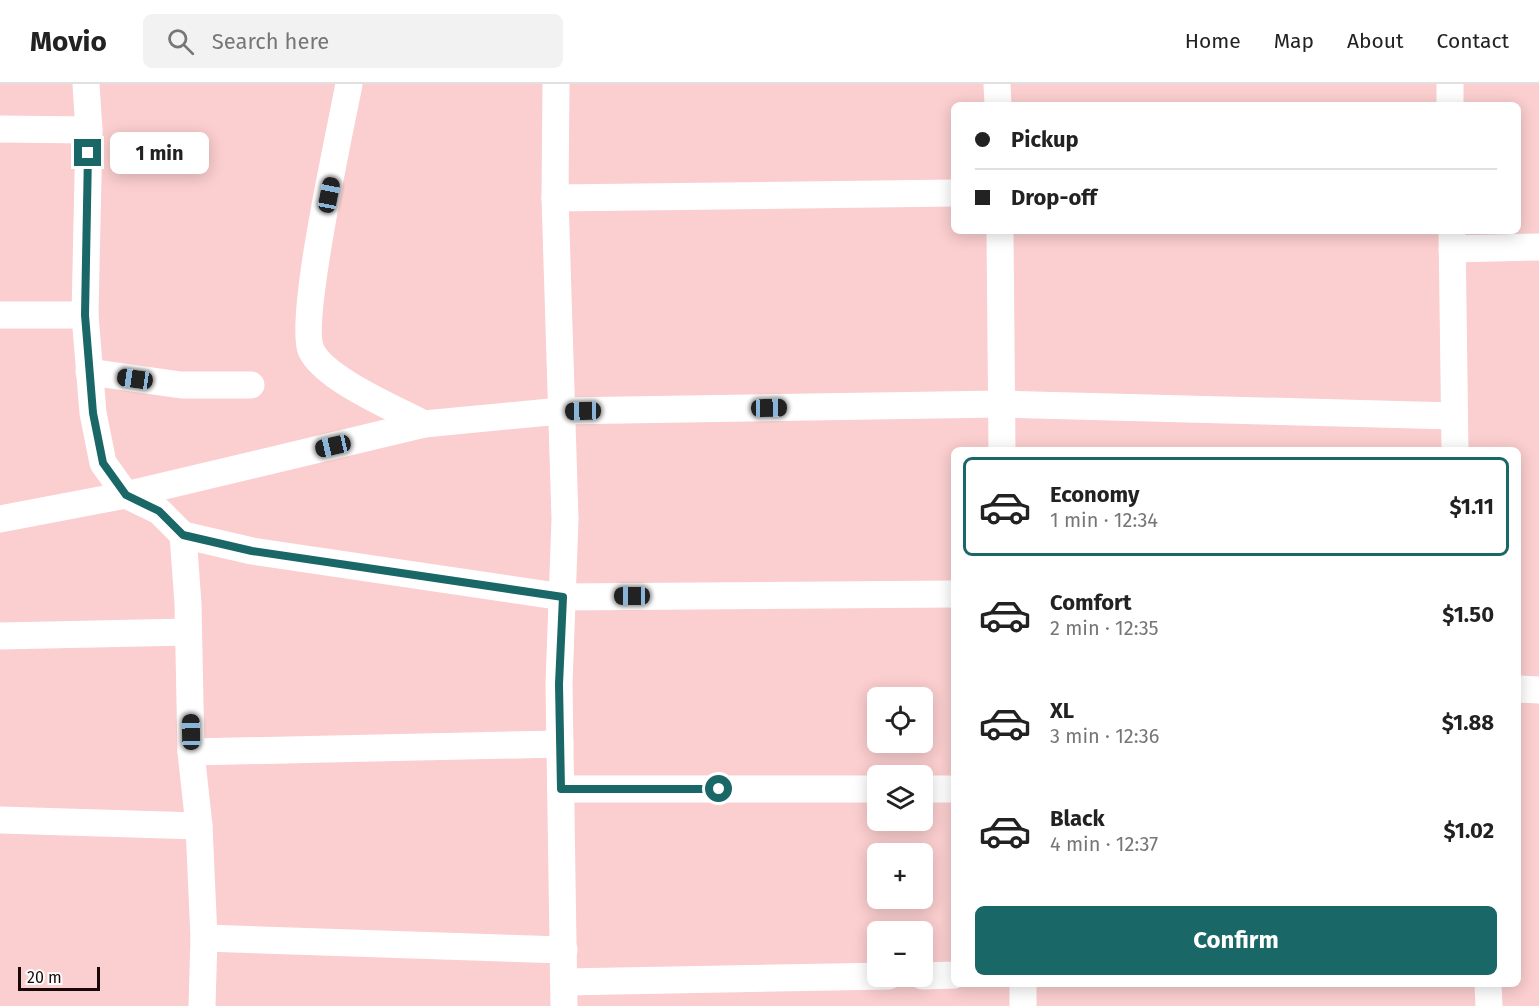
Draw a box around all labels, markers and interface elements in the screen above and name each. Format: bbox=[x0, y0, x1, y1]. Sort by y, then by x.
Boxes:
search box bbox=[143, 14, 563, 68]
text: Movio bbox=[30, 25, 107, 58]
icon: search bbox=[164, 25, 197, 58]
text: Search here bbox=[212, 28, 329, 55]
text: Home bbox=[1185, 28, 1241, 54]
text: Map bbox=[1274, 28, 1314, 54]
text: About bbox=[1347, 28, 1404, 54]
text: Contact bbox=[1437, 28, 1509, 54]
text: Pickup bbox=[1011, 126, 1079, 153]
callout: 1 min bbox=[109, 132, 208, 174]
route end bbox=[74, 139, 101, 166]
text: 1 min bbox=[135, 141, 184, 165]
car bbox=[317, 176, 341, 214]
text: Drop-off bbox=[1011, 184, 1097, 211]
car bbox=[116, 368, 154, 390]
car bbox=[751, 399, 787, 417]
car bbox=[565, 402, 601, 420]
car bbox=[313, 433, 353, 459]
icon: car bbox=[978, 480, 1032, 534]
text: Economy bbox=[1050, 481, 1139, 508]
text: $1.11 bbox=[1449, 493, 1494, 520]
text: 1 min · 12:34 bbox=[1050, 508, 1158, 532]
car bbox=[614, 587, 650, 605]
icon: car bbox=[978, 588, 1032, 642]
text: Comfort bbox=[1050, 589, 1131, 616]
text: $1.50 bbox=[1442, 601, 1494, 628]
text: 2 min · 12:35 bbox=[1050, 616, 1159, 640]
map controls bbox=[867, 687, 933, 987]
button: locate bbox=[867, 687, 933, 753]
icon: car bbox=[978, 696, 1032, 750]
text: XL bbox=[1050, 697, 1074, 724]
text: $1.88 bbox=[1442, 709, 1494, 736]
car bbox=[182, 714, 200, 750]
text: 3 min · 12:36 bbox=[1050, 724, 1159, 748]
button: layers bbox=[867, 765, 933, 831]
route start bbox=[705, 775, 732, 802]
icon: car bbox=[978, 804, 1032, 858]
text: Black bbox=[1050, 805, 1105, 832]
text: $1.02 bbox=[1444, 817, 1494, 844]
text: 4 min · 12:37 bbox=[1050, 832, 1158, 856]
button: + bbox=[867, 843, 933, 909]
button: Confirm bbox=[975, 906, 1497, 975]
button: − bbox=[867, 921, 933, 987]
scale bar bbox=[18, 964, 100, 992]
text: 20 m bbox=[27, 968, 62, 987]

